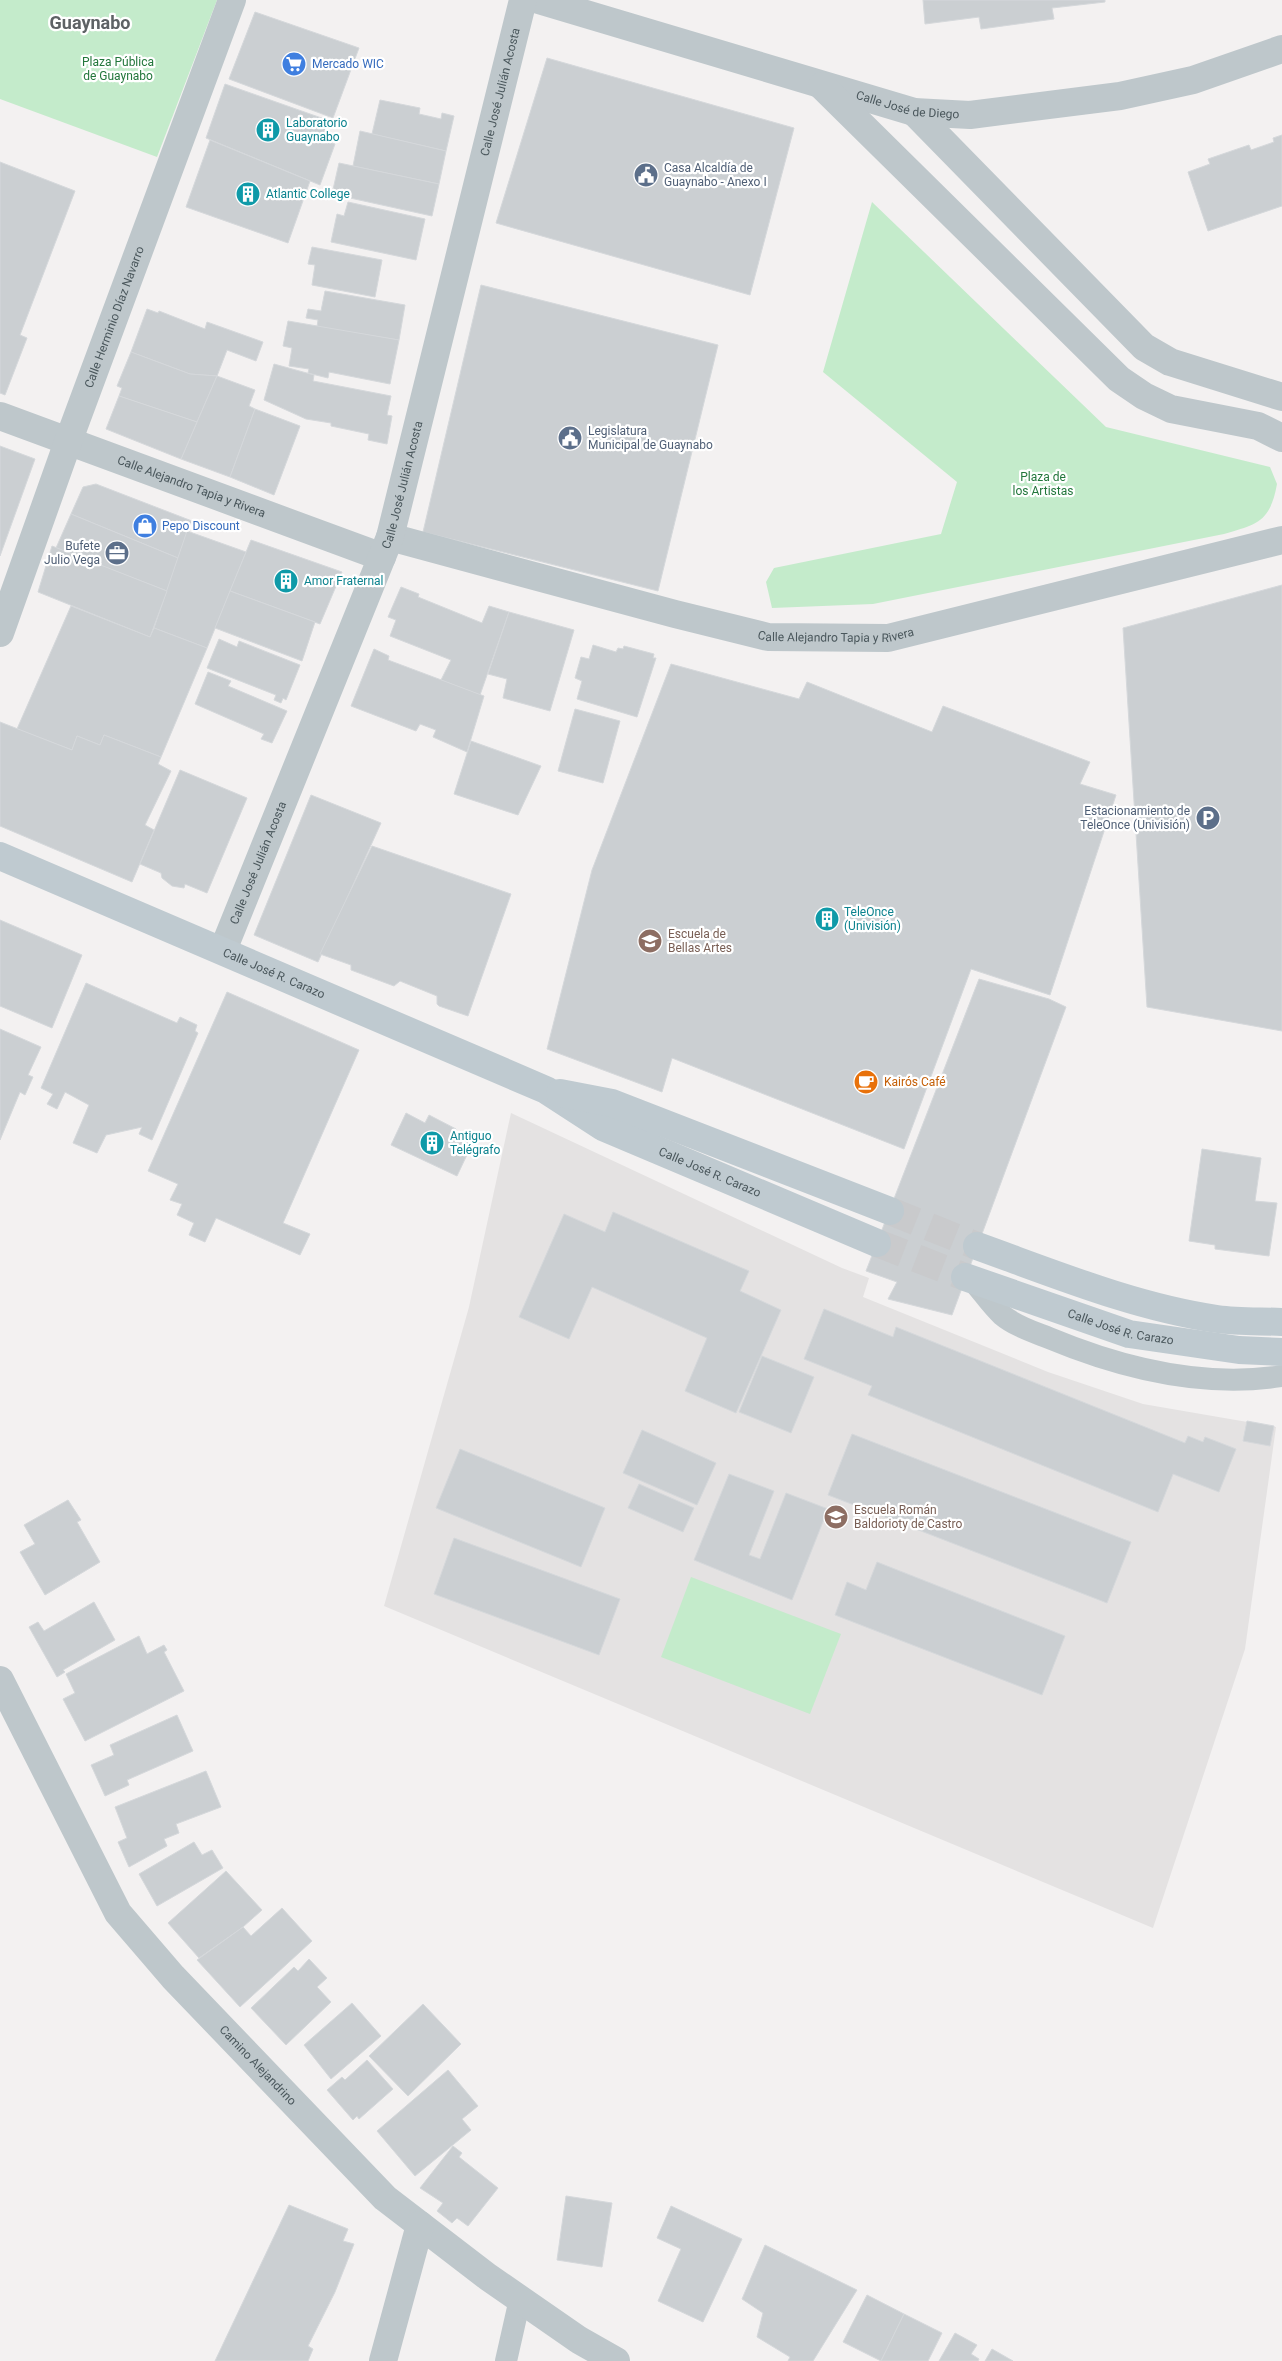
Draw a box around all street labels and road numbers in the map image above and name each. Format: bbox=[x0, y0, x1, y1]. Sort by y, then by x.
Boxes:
street label: Calle José Julián Acosta bbox=[478, 26, 523, 157]
street label: Calle José de Diego bbox=[854, 88, 960, 121]
street label: Calle Herminio Díaz Navarro bbox=[82, 244, 147, 390]
street label: Calle José Julián Acosta bbox=[379, 420, 425, 551]
street label: Calle Alejandro Tapia y Rivera bbox=[115, 453, 267, 520]
street label: Calle Alejandro Tapia y Rivera bbox=[756, 625, 915, 645]
street label: Calle José Julián Acosta bbox=[227, 799, 289, 926]
street label: Calle José R. Carazo bbox=[221, 945, 327, 1001]
street label: Calle José R. Carazo bbox=[657, 1144, 763, 1200]
street label: Calle José R. Carazo bbox=[1066, 1306, 1175, 1347]
street label: Camino Alejandrino bbox=[216, 2023, 299, 2108]

